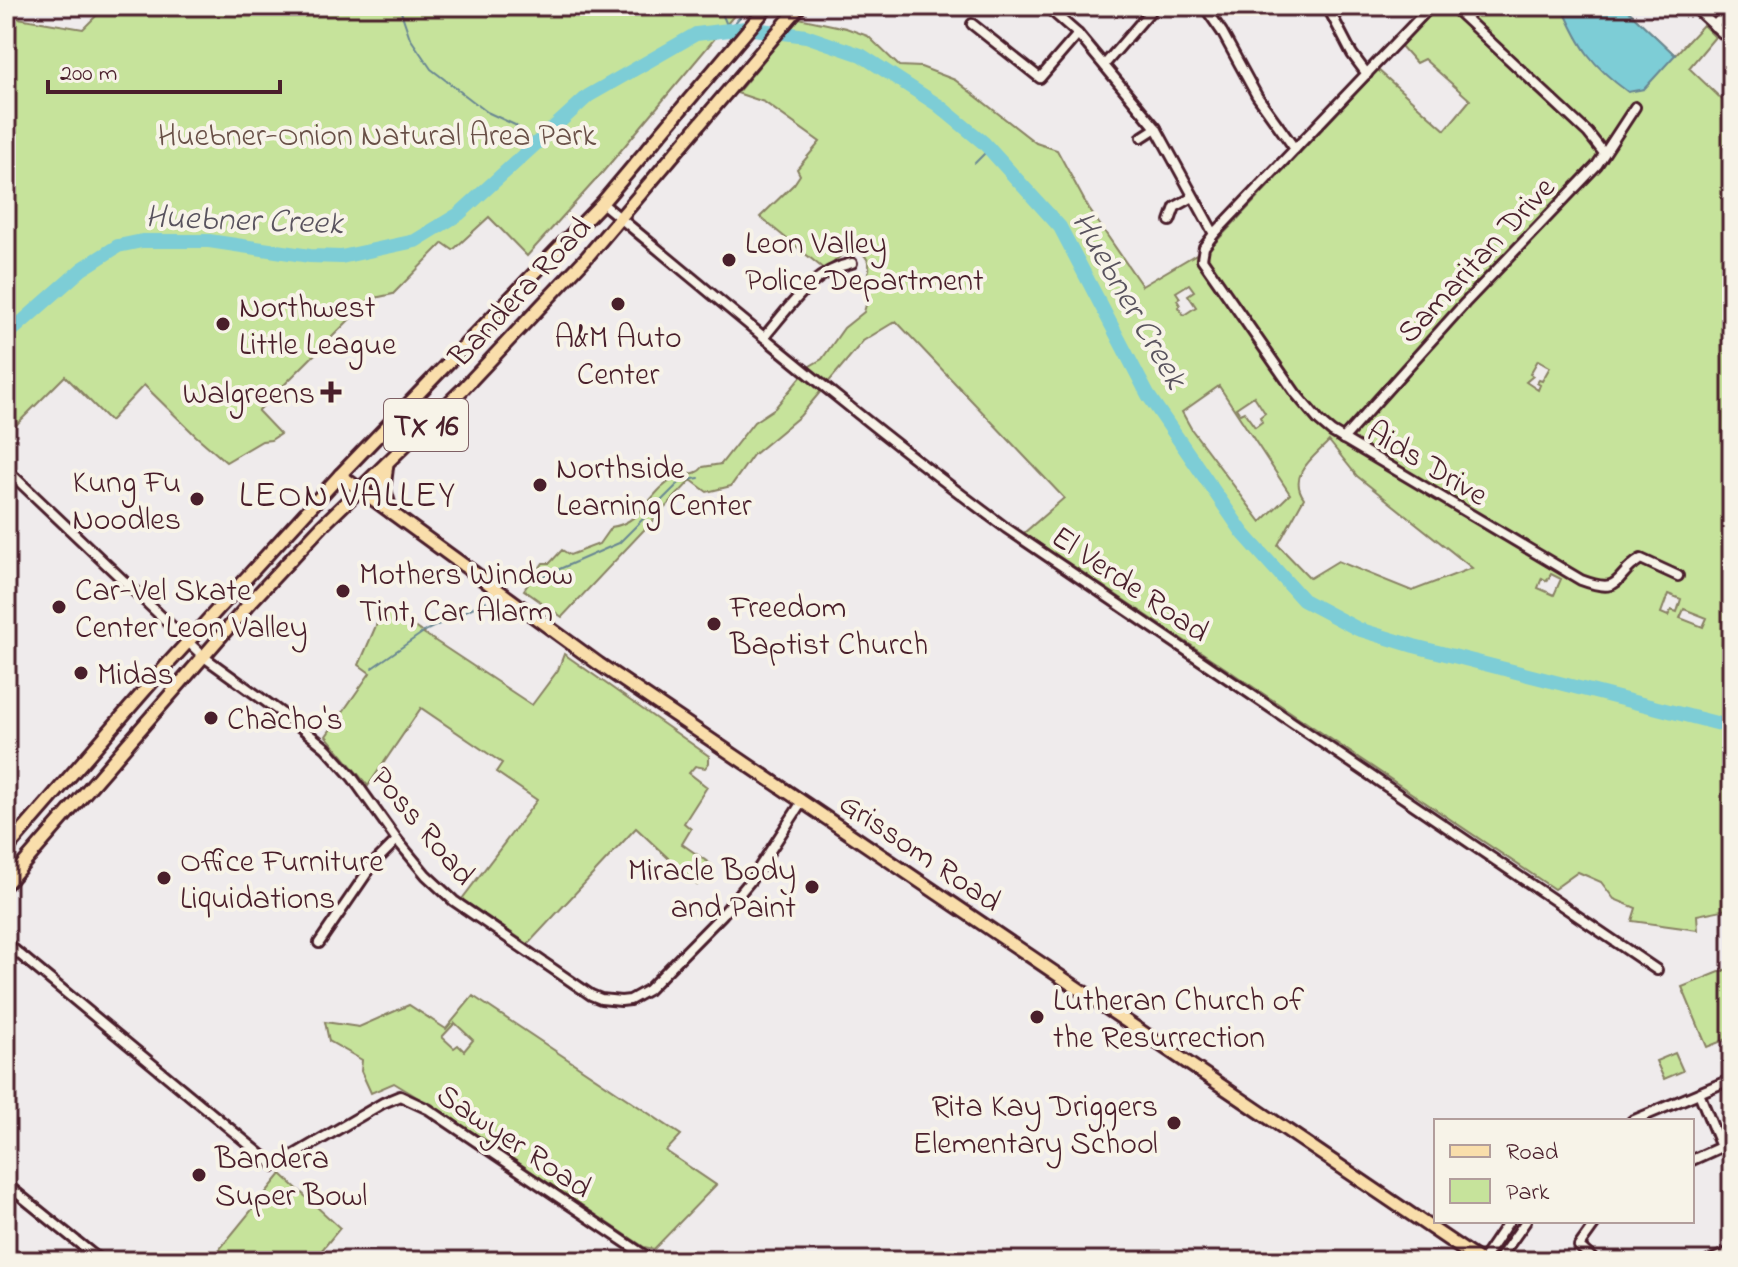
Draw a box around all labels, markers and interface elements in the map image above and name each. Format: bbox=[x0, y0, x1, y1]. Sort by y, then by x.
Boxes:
scale bar bbox=[48, 44, 280, 94]
text: 200 m bbox=[60, 57, 117, 92]
park label: Huebner-Onion Natural Area Park bbox=[158, 114, 597, 161]
street label: Samaritan Drive bbox=[1387, 167, 1568, 356]
water label: Huebner Creek bbox=[144, 194, 346, 251]
water label: Huebner Creek bbox=[1056, 203, 1200, 401]
street label: Bandera Road bbox=[438, 207, 604, 380]
place label: Leon Valley Police Department bbox=[745, 222, 984, 306]
marker: Leon Valley Police Department bbox=[720, 251, 738, 269]
place label: Northwest Little League bbox=[239, 286, 397, 370]
marker: A&M Auto Center bbox=[609, 295, 627, 313]
marker: Northwest Little League bbox=[214, 315, 232, 333]
place label: A&M Auto Center bbox=[554, 316, 682, 400]
place label: Walgreens bbox=[182, 372, 315, 419]
marker: Walgreens bbox=[322, 383, 340, 401]
road number: TX 16 bbox=[384, 399, 468, 451]
street label: Aids Drive bbox=[1356, 410, 1497, 520]
place label: Northside Learning Center bbox=[556, 447, 752, 531]
place label: Kung Fu Noodles bbox=[72, 461, 181, 545]
district label: LEON VALLEY bbox=[239, 471, 457, 524]
marker: Northside Learning Center bbox=[531, 476, 549, 494]
marker: Kung Fu Noodles bbox=[188, 490, 206, 508]
street label: El Verde Road bbox=[1040, 516, 1218, 656]
place label: Mothers Window Tint, Car Alarm bbox=[359, 553, 573, 637]
place label: Car-Vel Skate Center Leon Valley bbox=[75, 569, 307, 653]
marker: Mothers Window Tint, Car Alarm bbox=[334, 582, 352, 600]
place label: Freedom Baptist Church bbox=[729, 586, 928, 670]
marker: Car-Vel Skate Center Leon Valley bbox=[50, 598, 68, 616]
marker: Freedom Baptist Church bbox=[705, 615, 723, 633]
place label: Midas bbox=[97, 653, 174, 700]
marker: Midas bbox=[72, 664, 90, 682]
place label: Chacho's bbox=[227, 698, 343, 745]
marker: Chacho's bbox=[202, 709, 220, 727]
street label: Poss Road bbox=[357, 757, 485, 897]
street label: Grissom Road bbox=[828, 782, 1010, 926]
place label: Office Furniture Liquidations bbox=[180, 840, 384, 924]
place label: Miracle Body and Paint bbox=[628, 849, 796, 933]
marker: Office Furniture Liquidations bbox=[155, 869, 173, 887]
marker: Miracle Body and Paint bbox=[803, 878, 821, 896]
place label: Lutheran Church of the Resurrection bbox=[1053, 979, 1304, 1063]
marker: Lutheran Church of the Resurrection bbox=[1028, 1008, 1046, 1026]
street label: Sawyer Road bbox=[426, 1074, 600, 1212]
place label: Rita Kay Driggers Elementary School bbox=[913, 1085, 1158, 1169]
marker: Rita Kay Driggers Elementary School bbox=[1165, 1114, 1183, 1132]
legend bbox=[1434, 1119, 1694, 1223]
text: Road bbox=[1506, 1136, 1559, 1171]
place label: Bandera Super Bowl bbox=[214, 1137, 367, 1221]
marker: Bandera Super Bowl bbox=[190, 1166, 208, 1184]
text: Park bbox=[1506, 1176, 1550, 1211]

